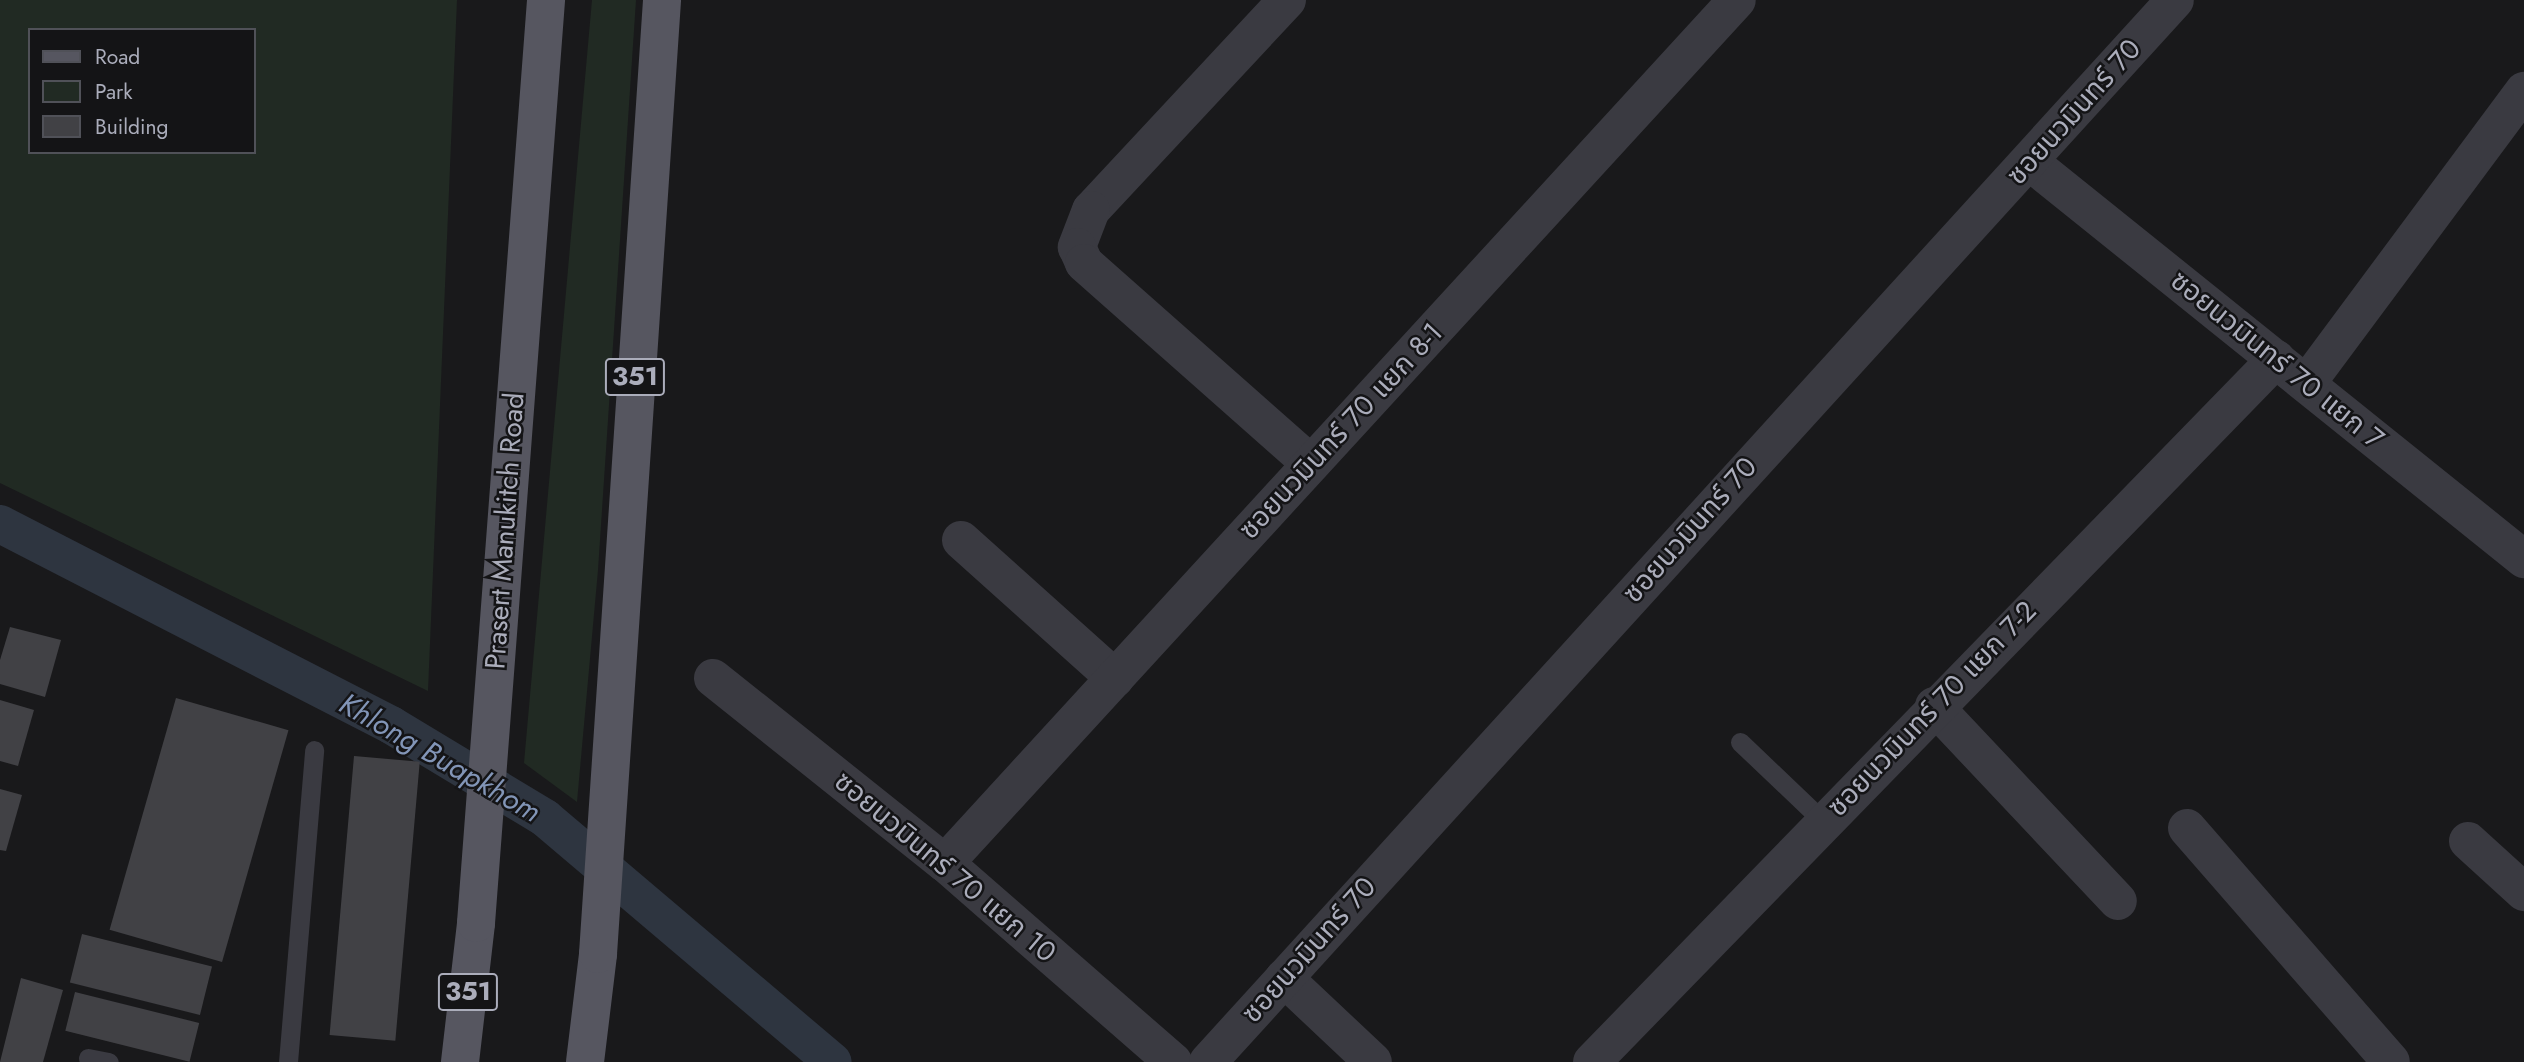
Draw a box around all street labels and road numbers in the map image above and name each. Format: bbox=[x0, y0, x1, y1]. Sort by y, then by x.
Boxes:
street label: ซอยนวมินทร์ 70 bbox=[2000, 32, 2148, 192]
street label: ซอยนวมินทร์ 70 แยก 7 bbox=[2164, 264, 2390, 456]
street label: ซอยนวมินทร์ 70 แยก 8-1 bbox=[1232, 316, 1450, 546]
road number: 351 bbox=[604, 354, 666, 400]
street label: Prasert Manukitch Road bbox=[479, 392, 531, 670]
street label: ซอยนวมินทร์ 70 bbox=[1616, 450, 1764, 610]
street label: ซอยนวมินทร์ 70 แยก 7-2 bbox=[1821, 594, 2043, 824]
street label: ซอยนวมินทร์ 70 แยก 10 bbox=[827, 765, 1063, 969]
street label: ซอยนวมินทร์ 70 bbox=[1235, 870, 1383, 1030]
road number: 351 bbox=[436, 970, 500, 1015]

